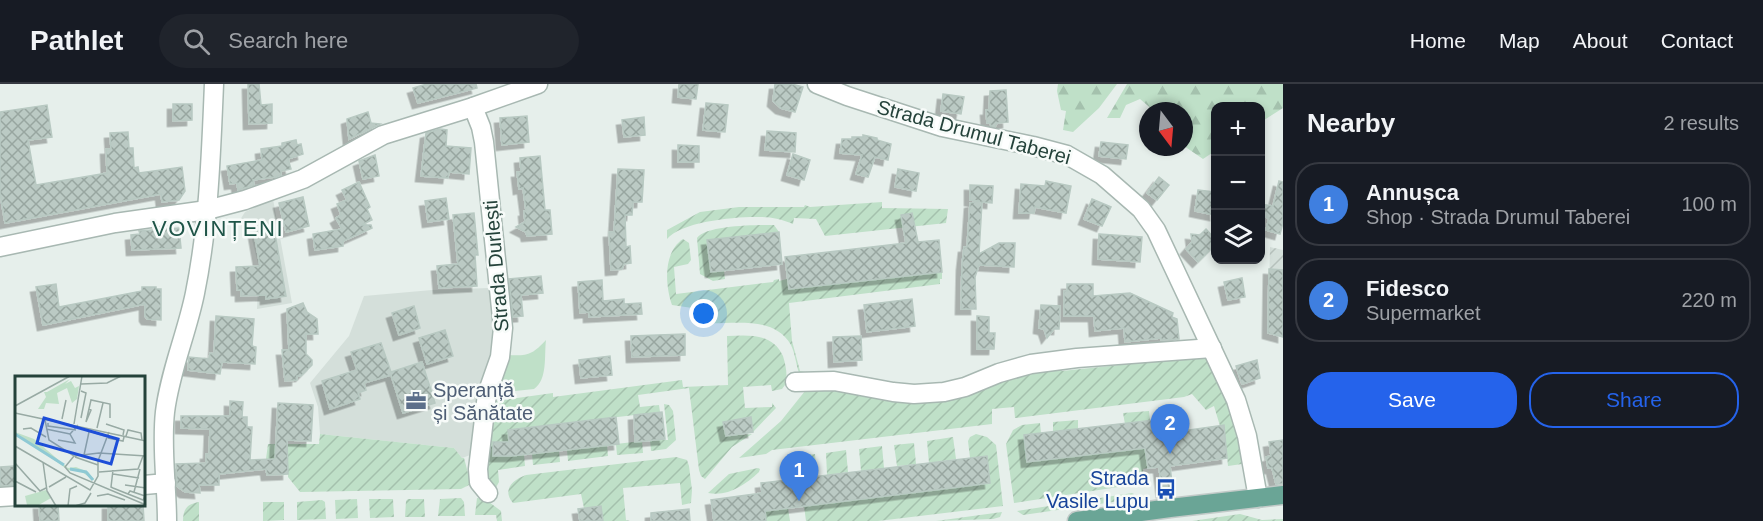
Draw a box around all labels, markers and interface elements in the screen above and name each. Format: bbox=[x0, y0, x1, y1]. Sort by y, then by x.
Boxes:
search box bbox=[159, 14, 579, 68]
text: Pathlet bbox=[30, 25, 123, 56]
icon: search bbox=[180, 25, 213, 58]
text: Search here bbox=[228, 28, 348, 53]
text: Home bbox=[1410, 29, 1466, 52]
text: Map bbox=[1499, 29, 1540, 52]
text: About bbox=[1573, 29, 1628, 52]
text: Contact bbox=[1661, 29, 1733, 52]
street label: Strada Drumul Taberei bbox=[875, 96, 1073, 168]
north arrow bbox=[1139, 102, 1193, 156]
map controls bbox=[1211, 102, 1265, 264]
button: + bbox=[1211, 102, 1265, 156]
text: Nearby bbox=[1307, 108, 1395, 138]
text: 2 results bbox=[1663, 112, 1739, 134]
button: − bbox=[1211, 156, 1265, 210]
text: Annușca bbox=[1366, 180, 1459, 205]
text: 1 bbox=[1323, 193, 1334, 215]
text: 100 m bbox=[1681, 193, 1737, 215]
street label: Strada Durlești bbox=[479, 199, 513, 333]
text: Shop · Strada Drumul Taberei bbox=[1366, 206, 1630, 228]
button: layers bbox=[1211, 210, 1265, 264]
district label: VOVINȚENI bbox=[152, 216, 284, 241]
text: Fidesco bbox=[1366, 276, 1449, 301]
text: 2 bbox=[1323, 289, 1334, 311]
text: 220 m bbox=[1681, 289, 1737, 311]
your location bbox=[689, 299, 718, 328]
text: Supermarket bbox=[1366, 302, 1481, 324]
button: Save bbox=[1307, 372, 1517, 428]
button: Share bbox=[1529, 372, 1739, 428]
inset map bbox=[15, 376, 146, 506]
place label: Speranță și Sănătate bbox=[433, 379, 533, 424]
office icon: Speranță și Sănătate bbox=[404, 389, 428, 413]
pin: 2 bbox=[1150, 404, 1190, 454]
pin: 1 bbox=[780, 452, 818, 501]
place label: Strada Vasile Lupu bbox=[1046, 467, 1150, 512]
bus stop icon: Strada Vasile Lupu bbox=[1154, 477, 1178, 501]

